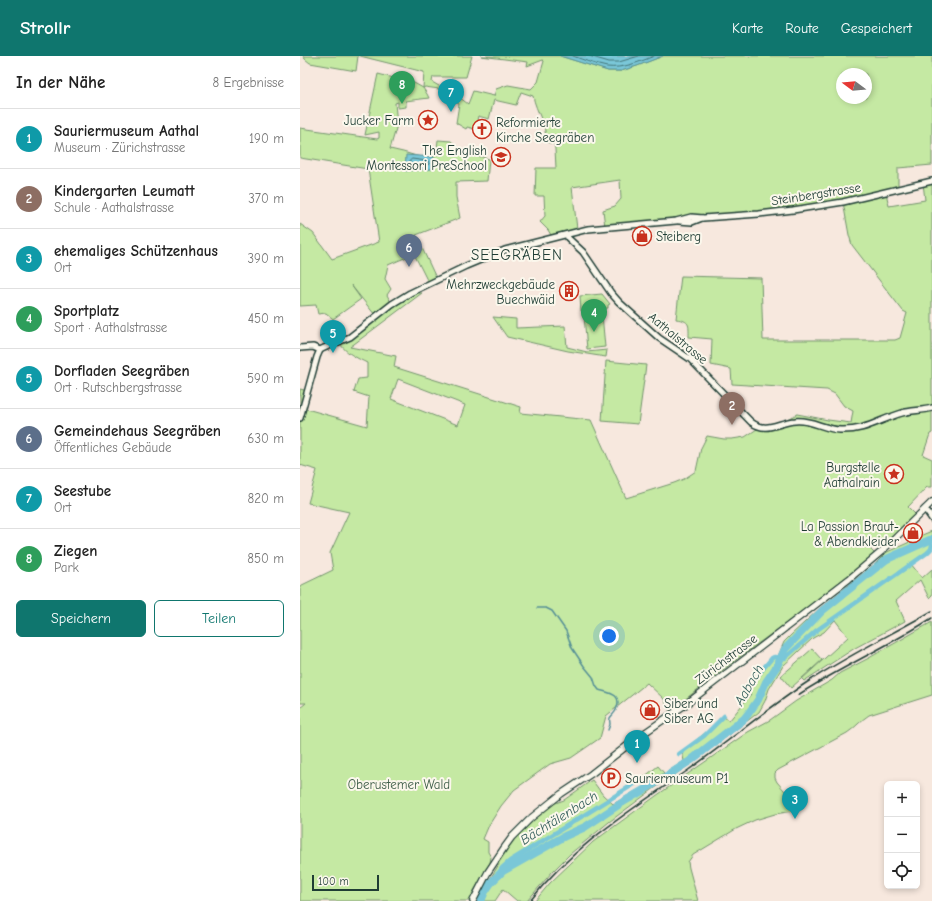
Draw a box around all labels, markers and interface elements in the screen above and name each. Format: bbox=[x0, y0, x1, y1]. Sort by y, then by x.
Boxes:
text: Strollr bbox=[20, 17, 70, 39]
text: Karte bbox=[732, 20, 763, 37]
text: Route bbox=[785, 20, 819, 37]
text: Gespeichert bbox=[841, 20, 912, 37]
north arrow bbox=[836, 68, 872, 104]
pin: 8 bbox=[389, 71, 415, 104]
text: In der Nähe bbox=[16, 73, 105, 92]
text: 8 Ergebnisse bbox=[213, 75, 284, 90]
pin: 7 bbox=[438, 79, 464, 112]
place icon: Jucker Farm bbox=[417, 109, 439, 131]
place label: Jucker Farm bbox=[344, 113, 414, 128]
place label: Reformierte Kirche Seegräben bbox=[496, 115, 594, 145]
church icon: Reformierte Kirche Seegräben bbox=[471, 118, 493, 140]
text: Sauriermuseum Aathal bbox=[54, 122, 199, 140]
text: 1 bbox=[26, 131, 32, 146]
text: 190 m bbox=[249, 131, 284, 146]
text: Museum · Zürichstrasse bbox=[54, 140, 185, 155]
place label: The English Montessori PreSchool bbox=[366, 143, 487, 173]
school or university icon: The English Montessori PreSchool bbox=[490, 146, 512, 168]
street label: Steinbergstrasse bbox=[770, 179, 862, 208]
text: Kindergarten Leumatt bbox=[54, 182, 195, 200]
text: 2 bbox=[26, 191, 32, 206]
text: 370 m bbox=[248, 191, 284, 206]
text: Schule · Aathalstrasse bbox=[54, 200, 174, 215]
shop icon: Steiberg bbox=[631, 225, 653, 247]
place label: Steiberg bbox=[656, 229, 701, 244]
pin: 6 bbox=[396, 234, 422, 267]
text: ehemaliges Schützenhaus bbox=[54, 242, 218, 260]
district label: SEEGRÄBEN bbox=[471, 246, 563, 264]
text: 3 bbox=[26, 251, 32, 266]
text: 390 m bbox=[248, 251, 284, 266]
text: Ort bbox=[54, 260, 71, 275]
place label: Mehrzweckgebäude Buechwäid bbox=[446, 277, 555, 307]
building icon: Mehrzweckgebäude Buechwäid bbox=[558, 280, 580, 302]
pin: 4 bbox=[581, 299, 607, 332]
text: Sportplatz bbox=[54, 302, 119, 320]
street label: Aathalstrasse bbox=[645, 309, 711, 367]
text: 4 bbox=[26, 311, 32, 326]
text: 450 m bbox=[248, 311, 284, 326]
text: Sport · Aathalstrasse bbox=[54, 320, 167, 335]
pin: 5 bbox=[320, 320, 346, 353]
text: Dorfladen Seegräben bbox=[54, 362, 190, 380]
text: 5 bbox=[26, 371, 32, 386]
text: 590 m bbox=[247, 371, 284, 386]
text: Ort · Rutschbergstrasse bbox=[54, 380, 182, 395]
pin: 2 bbox=[719, 392, 745, 425]
text: Gemeindehaus Seegräben bbox=[54, 422, 221, 440]
text: 6 bbox=[26, 431, 32, 446]
text: 630 m bbox=[247, 431, 284, 446]
text: Öffentliches Gebäude bbox=[54, 440, 172, 455]
place label: Burgstelle Aathalrain bbox=[824, 460, 880, 490]
place icon: Burgstelle Aathalrain bbox=[883, 463, 905, 485]
text: Seestube bbox=[54, 482, 111, 500]
text: 7 bbox=[26, 491, 32, 506]
text: 820 m bbox=[247, 491, 284, 506]
text: Ort bbox=[54, 500, 71, 515]
place label: La Passion Braut- & Abendkleider bbox=[801, 519, 900, 549]
shop icon: La Passion Braut- & Abendkleider bbox=[902, 522, 924, 544]
text: Ziegen bbox=[54, 542, 97, 560]
text: 8 bbox=[26, 551, 32, 566]
text: 850 m bbox=[247, 551, 284, 566]
text: Park bbox=[54, 560, 79, 575]
button: Speichern bbox=[16, 600, 146, 637]
button: Teilen bbox=[154, 600, 284, 637]
your location bbox=[599, 626, 619, 646]
street label: Zürichstrasse bbox=[692, 631, 760, 687]
water label: Aabach bbox=[730, 662, 767, 709]
place label: Siber und Siber AG bbox=[664, 696, 718, 726]
shop icon: Siber und Siber AG bbox=[639, 699, 661, 721]
pin: 1 bbox=[624, 730, 650, 763]
parking icon: Sauriermuseum P1 bbox=[600, 767, 622, 789]
place label: Sauriermuseum P1 bbox=[625, 771, 729, 786]
park label: Oberustemer Wald bbox=[348, 777, 450, 792]
map controls bbox=[884, 781, 920, 889]
button: + bbox=[884, 781, 920, 817]
pin: 3 bbox=[782, 786, 808, 819]
water label: Bächtälenbach bbox=[517, 787, 601, 849]
button: − bbox=[884, 817, 920, 853]
button: locate bbox=[884, 853, 920, 889]
scale bar bbox=[312, 873, 379, 892]
text: 100 m bbox=[318, 875, 349, 888]

